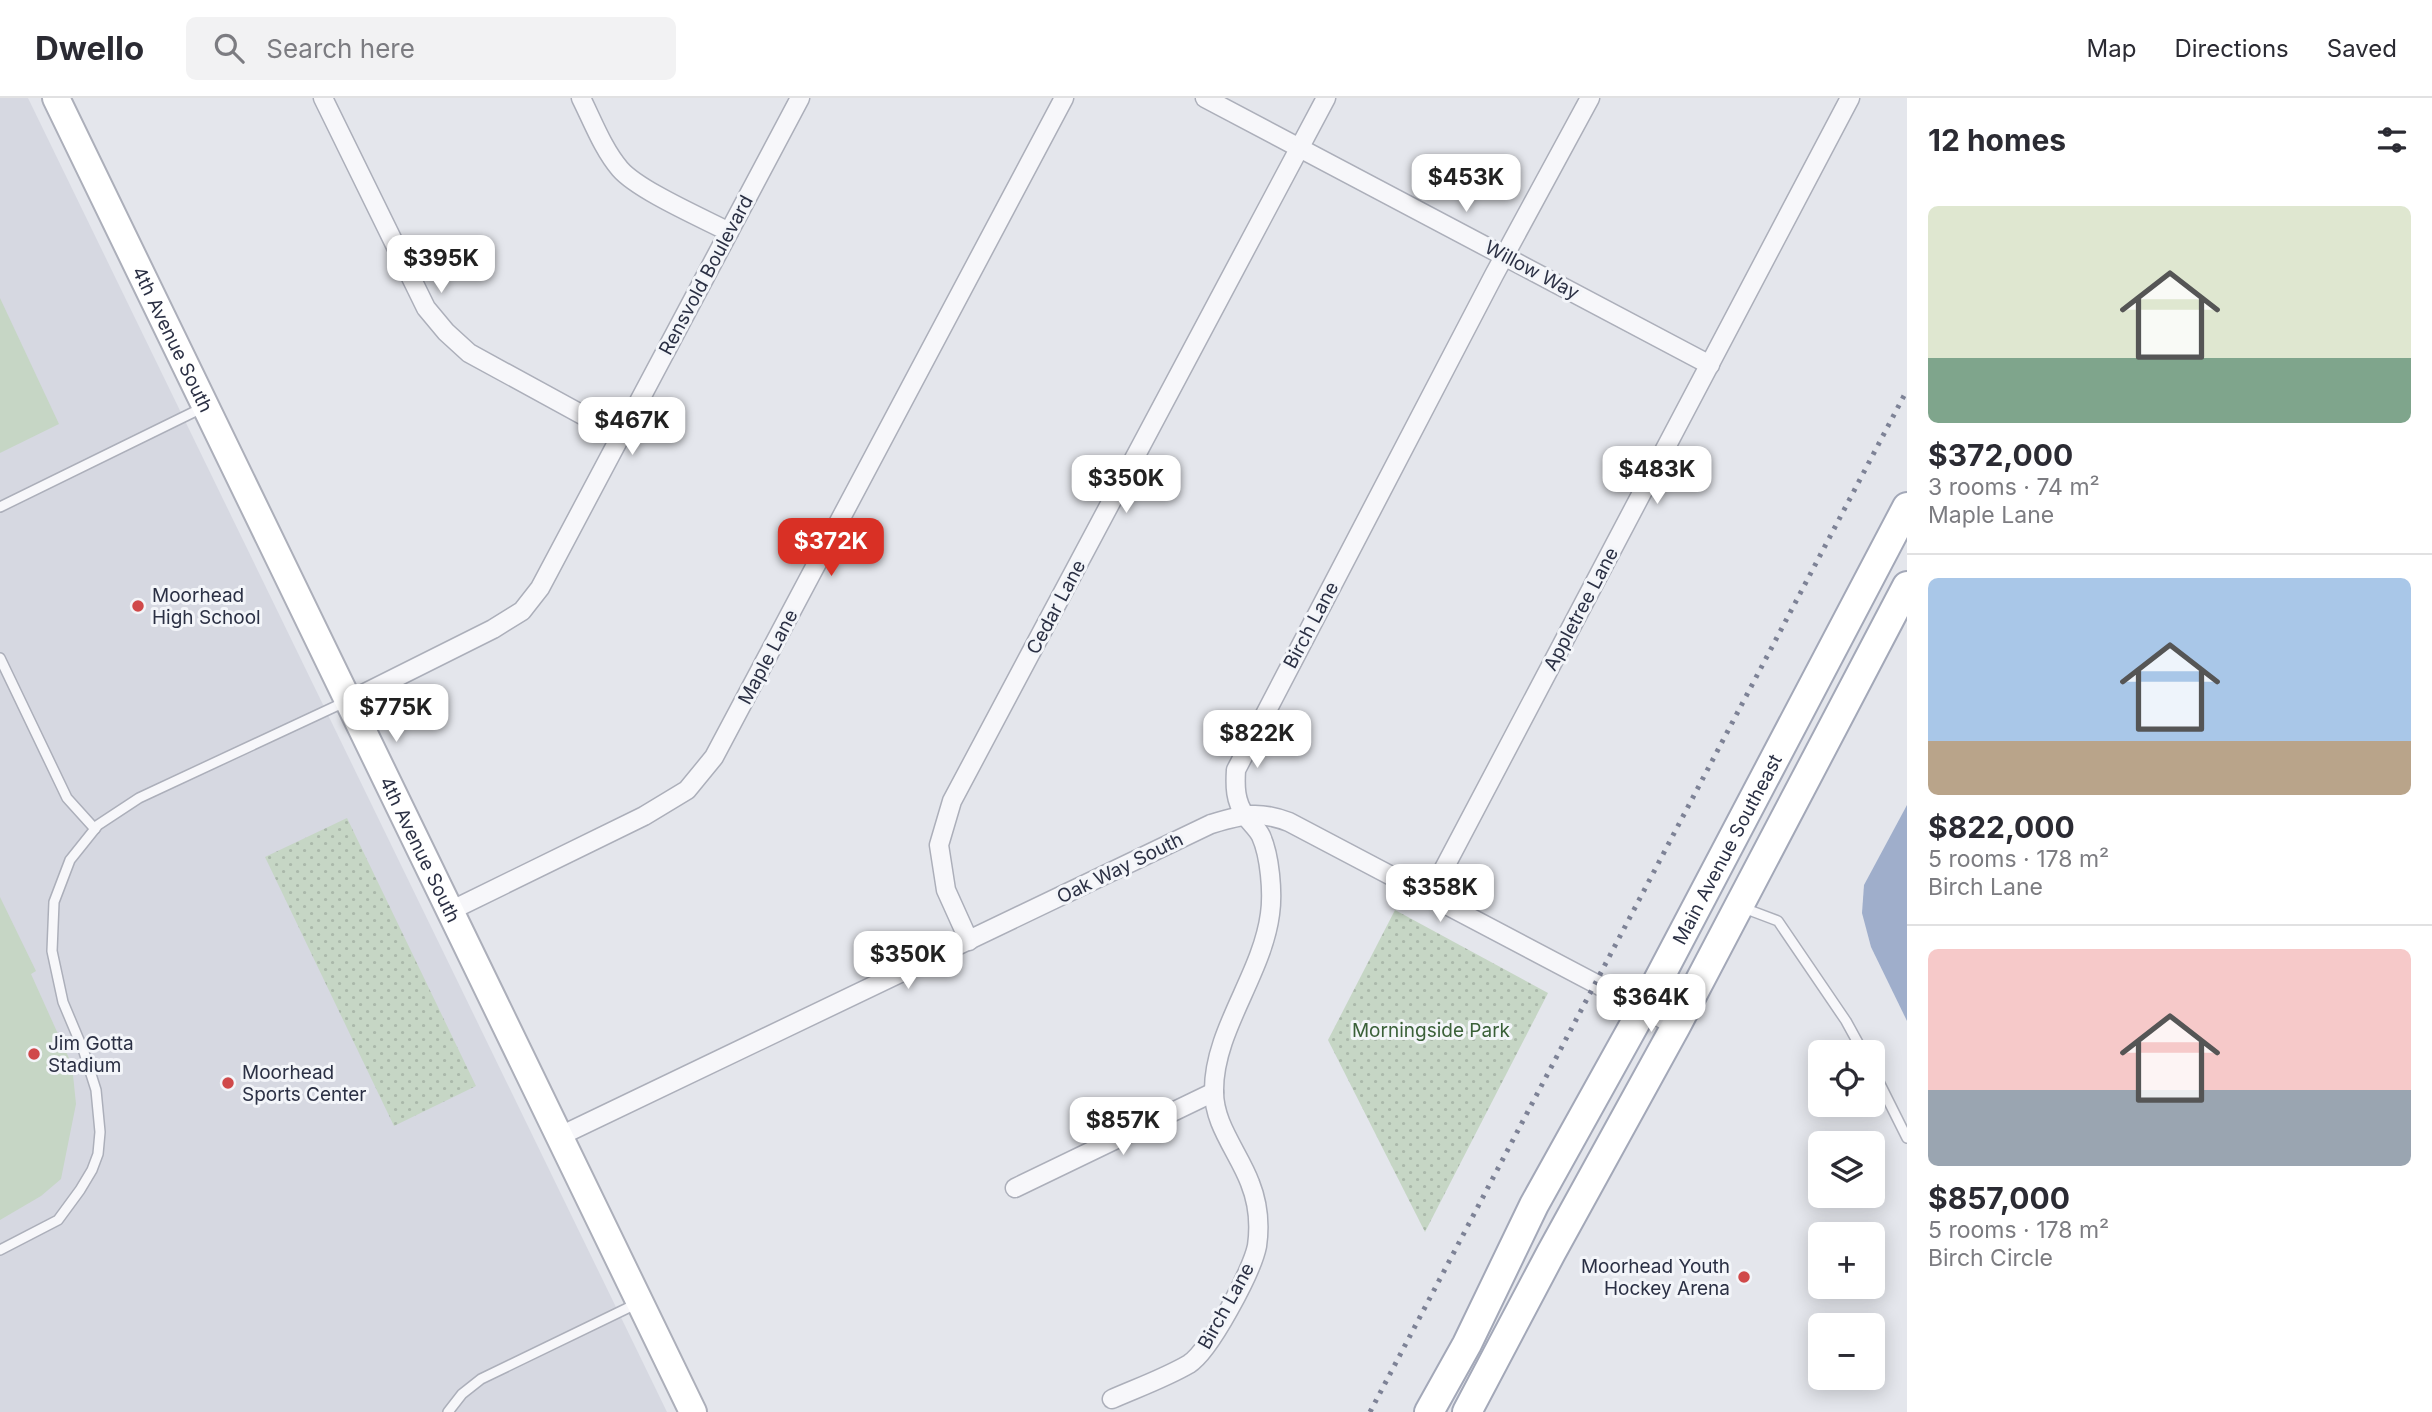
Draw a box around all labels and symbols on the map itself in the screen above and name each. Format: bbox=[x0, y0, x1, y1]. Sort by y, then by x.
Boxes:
pin: $453K bbox=[1417, 155, 1515, 214]
street label: Rensvold Boulevard bbox=[654, 191, 758, 359]
pin: $395K bbox=[392, 236, 490, 295]
street label: Willow Way bbox=[1481, 236, 1583, 305]
street label: 4th Avenue South bbox=[128, 262, 218, 416]
pin: $467K bbox=[583, 398, 681, 457]
pin: $483K bbox=[1608, 446, 1706, 506]
pin: $350K bbox=[1077, 456, 1175, 515]
pin: $372K bbox=[782, 518, 880, 578]
street label: Appletree Lane bbox=[1539, 543, 1623, 675]
street label: Cedar Lane bbox=[1022, 556, 1090, 658]
street label: Birch Lane bbox=[1279, 578, 1343, 672]
place label: Moorhead High School bbox=[152, 584, 261, 629]
marker: Moorhead High School bbox=[130, 598, 146, 614]
street label: Maple Lane bbox=[733, 606, 803, 708]
pin: $775K bbox=[347, 684, 445, 744]
pin: $822K bbox=[1208, 710, 1306, 770]
street label: Main Avenue Southeast bbox=[1668, 750, 1786, 948]
street label: 4th Avenue South bbox=[375, 773, 465, 926]
street label: Oak Way South bbox=[1053, 828, 1187, 908]
pin: $358K bbox=[1391, 864, 1489, 924]
pin: $350K bbox=[859, 932, 957, 991]
pin: $364K bbox=[1602, 974, 1700, 1034]
park label: Morningside Park bbox=[1352, 1019, 1511, 1042]
place label: Jim Gotta Stadium bbox=[48, 1032, 134, 1077]
marker: Jim Gotta Stadium bbox=[26, 1046, 42, 1062]
place label: Moorhead Sports Center bbox=[242, 1061, 367, 1106]
marker: Moorhead Sports Center bbox=[220, 1075, 236, 1091]
pin: $857K bbox=[1074, 1098, 1172, 1157]
place label: Moorhead Youth Hockey Arena bbox=[1581, 1255, 1730, 1300]
street label: Birch Lane bbox=[1193, 1259, 1259, 1353]
marker: Moorhead Youth Hockey Arena bbox=[1736, 1269, 1752, 1285]

